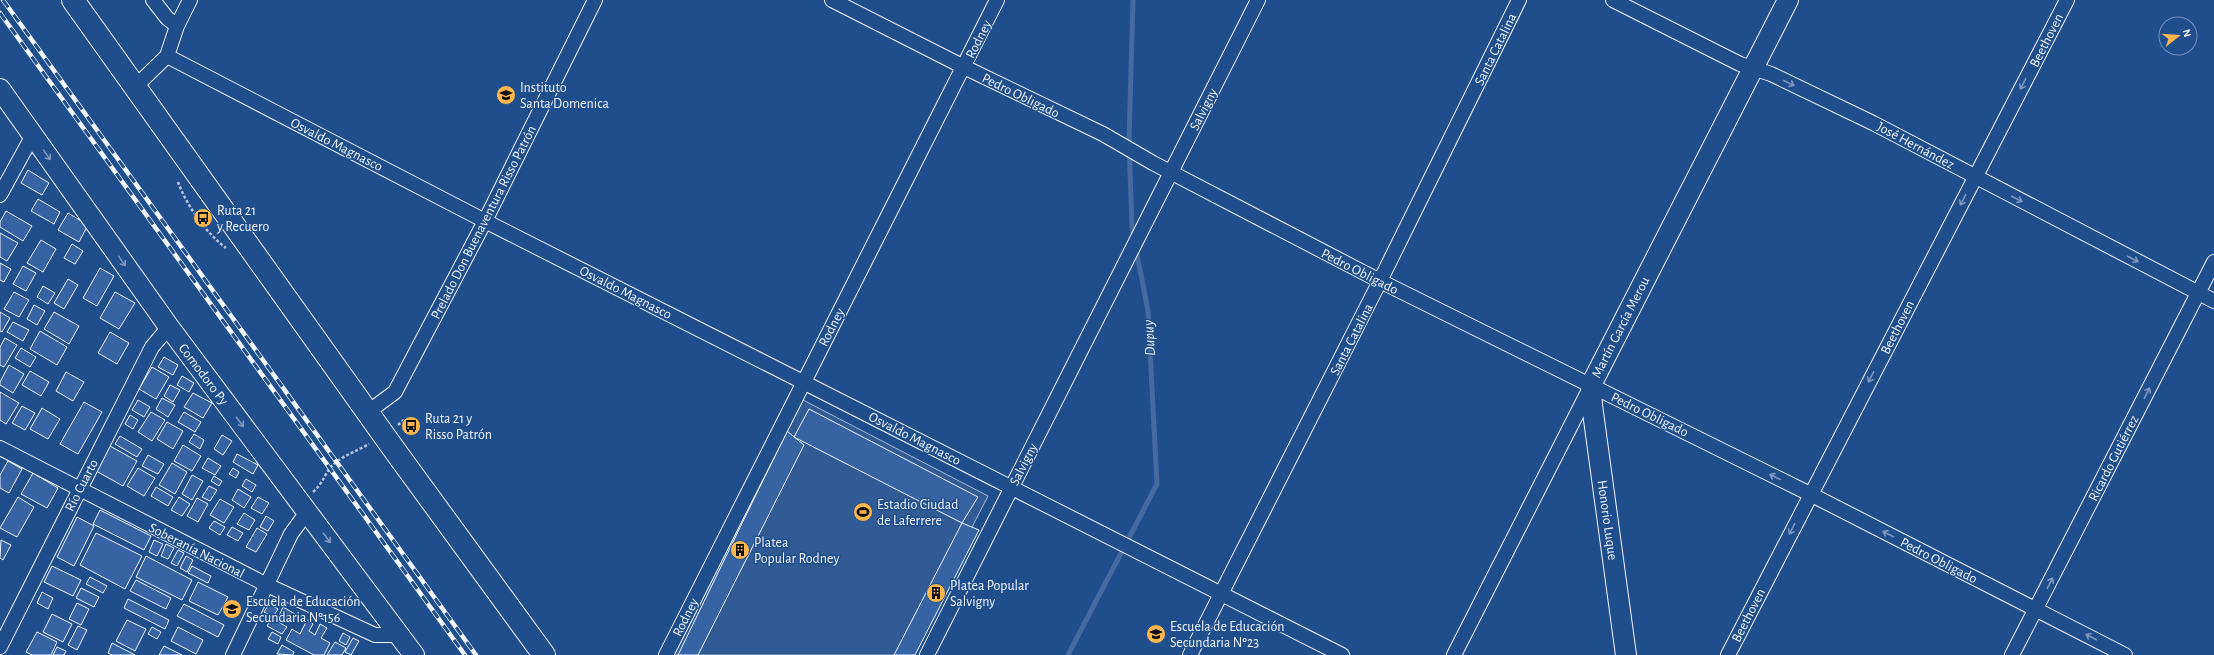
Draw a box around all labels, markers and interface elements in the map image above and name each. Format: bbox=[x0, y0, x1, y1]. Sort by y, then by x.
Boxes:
street label: Santa Catalina bbox=[1472, 11, 1520, 88]
street label: Beethoven bbox=[2027, 11, 2066, 70]
north arrow bbox=[2158, 16, 2198, 56]
street label: Rodney bbox=[963, 18, 994, 61]
text: N bbox=[2181, 28, 2193, 38]
street label: Pedro Obligado bbox=[980, 71, 1062, 121]
one-way arrow bbox=[2019, 78, 2026, 90]
one-way arrow bbox=[1783, 80, 1795, 87]
place label: Instituto Santa Domenica bbox=[520, 81, 609, 111]
school or university icon: Instituto Santa Domenica bbox=[495, 84, 517, 106]
street label: Salvigny bbox=[1187, 86, 1220, 133]
street label: Osvaldo Magnasco bbox=[288, 116, 385, 174]
street label: José Hernández bbox=[1875, 120, 1957, 172]
street label: Prelado Don Buenaventura Risso Patrón bbox=[429, 123, 539, 322]
one-way arrow bbox=[43, 149, 51, 160]
one-way arrow bbox=[1959, 194, 1967, 206]
one-way arrow bbox=[2011, 196, 2023, 203]
place label: Ruta 21 y Recuero bbox=[216, 204, 269, 234]
bus stop icon: Ruta 21 y Recuero bbox=[192, 207, 214, 229]
street label: Pedro Obligado bbox=[1319, 247, 1400, 297]
one-way arrow bbox=[118, 255, 126, 266]
one-way arrow bbox=[2126, 256, 2138, 263]
street label: Osvaldo Magnasco bbox=[577, 264, 674, 322]
street label: Martín García Merou bbox=[1589, 275, 1652, 380]
street label: Beethoven bbox=[1878, 298, 1917, 357]
street label: Santa Catalina bbox=[1328, 301, 1376, 378]
street label: Rodney bbox=[816, 306, 847, 349]
water label: Dupuy bbox=[1141, 319, 1158, 356]
street label: Comodoro Py bbox=[176, 341, 231, 408]
one-way arrow bbox=[1867, 371, 1874, 383]
one-way arrow bbox=[2144, 387, 2151, 399]
street label: Pedro Obligado bbox=[1609, 390, 1691, 440]
street label: Osvaldo Magnasco bbox=[866, 410, 963, 468]
place label: Ruta 21 y Risso Patrón bbox=[425, 412, 492, 442]
street label: Ricardo Gutiérrez bbox=[2086, 413, 2142, 504]
bus stop icon: Ruta 21 y Risso Patrón bbox=[400, 415, 422, 437]
one-way arrow bbox=[236, 417, 245, 428]
street label: Salvigny bbox=[1007, 441, 1040, 488]
street label: Río Cuarto bbox=[63, 457, 101, 514]
one-way arrow bbox=[1770, 473, 1782, 480]
street label: Honorio Luque bbox=[1594, 479, 1620, 561]
place label: Estadio Ciudad de Laferrere bbox=[877, 498, 958, 528]
sports icon: Estadio Ciudad de Laferrere bbox=[852, 501, 874, 523]
street label: Soberanía Nacional bbox=[146, 521, 247, 581]
one-way arrow bbox=[1788, 523, 1796, 535]
one-way arrow bbox=[1882, 530, 1894, 537]
one-way arrow bbox=[322, 532, 331, 543]
place label: Platea Popular Rodney bbox=[754, 536, 840, 566]
street label: Pedro Obligado bbox=[1898, 536, 1979, 586]
building icon: Platea Popular Rodney bbox=[729, 539, 751, 561]
one-way arrow bbox=[2046, 577, 2054, 589]
place label: Platea Popular Salvigny bbox=[950, 579, 1029, 609]
building icon: Platea Popular Salvigny bbox=[925, 582, 947, 604]
street label: Beethoven bbox=[1729, 586, 1768, 645]
place label: Escuela de Educación Secundaria Nº156 bbox=[246, 595, 360, 625]
street label: Rodney bbox=[670, 596, 701, 639]
school or university icon: Escuela de Educación Secundaria Nº156 bbox=[221, 598, 243, 620]
place label: Escuela de Educación Secundaria Nº23 bbox=[1170, 620, 1284, 650]
school or university icon: Escuela de Educación Secundaria Nº23 bbox=[1145, 623, 1167, 645]
one-way arrow bbox=[2085, 633, 2097, 641]

